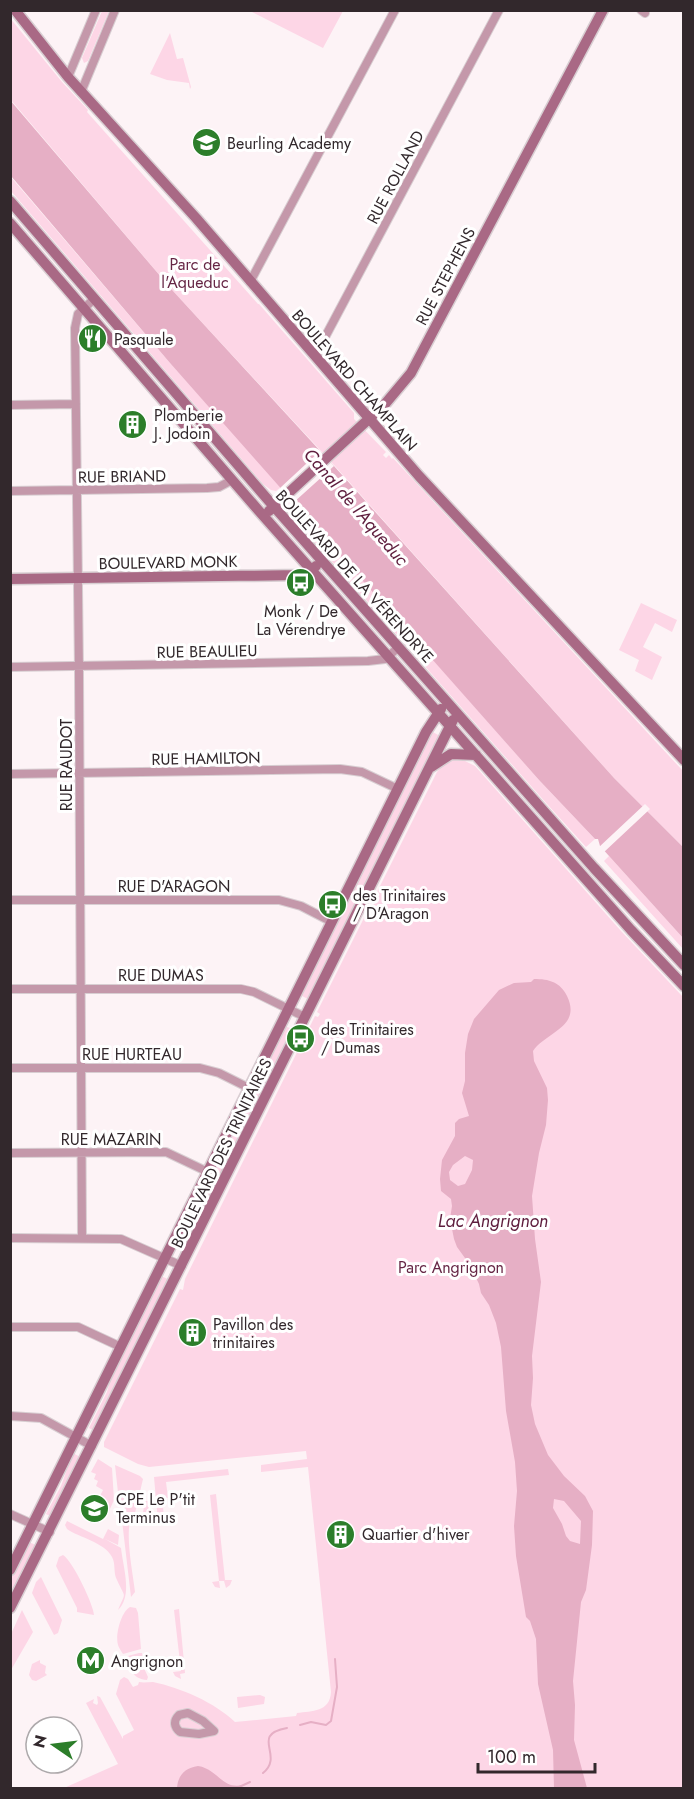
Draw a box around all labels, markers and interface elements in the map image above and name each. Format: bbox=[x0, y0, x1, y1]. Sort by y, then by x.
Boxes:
street label: RUE ROLLAND bbox=[361, 126, 430, 228]
school or university icon: Beurling Academy bbox=[190, 127, 222, 159]
place label: Beurling Academy bbox=[227, 132, 352, 155]
street label: RUE STEPHENS bbox=[410, 223, 481, 329]
park label: Parc de l'Aqueduc bbox=[161, 253, 229, 294]
street label: BOULEVARD CHAMPLAIN bbox=[287, 304, 423, 456]
restaurant icon: Pasquale bbox=[77, 323, 109, 355]
place label: Pasquale bbox=[114, 328, 174, 351]
place label: Plomberie J. Jodoin bbox=[152, 404, 223, 445]
building icon: Plomberie J. Jodoin bbox=[117, 408, 149, 440]
water label: Canal de l'Aqueduc bbox=[298, 443, 415, 572]
street label: RUE BRIAND bbox=[78, 464, 166, 489]
street label: BOULEVARD DE LA VÉRENDRYE bbox=[270, 485, 439, 668]
street label: BOULEVARD MONK bbox=[98, 550, 238, 575]
bus stop icon: Monk / De La Vérendrye bbox=[285, 567, 317, 599]
place label: Monk / De La Vérendrye bbox=[256, 600, 346, 641]
street label: RUE BEAULIEU bbox=[156, 639, 258, 664]
street label: RUE RAUDOT bbox=[55, 718, 78, 811]
street label: RUE HAMILTON bbox=[151, 746, 261, 771]
street label: RUE D'ARAGON bbox=[118, 875, 230, 898]
place label: des Trinitaires / D'Aragon bbox=[353, 884, 446, 925]
bus stop icon: des Trinitaires / D'Aragon bbox=[316, 888, 348, 920]
street label: RUE DUMAS bbox=[118, 964, 204, 987]
place label: des Trinitaires / Dumas bbox=[321, 1018, 414, 1059]
bus stop icon: des Trinitaires / Dumas bbox=[284, 1022, 316, 1054]
street label: RUE HURTEAU bbox=[82, 1043, 182, 1066]
street label: BOULEVARD DES TRINITAIRES bbox=[165, 1054, 278, 1252]
street label: RUE MAZARIN bbox=[61, 1128, 161, 1151]
water label: Lac Angrignon bbox=[438, 1208, 548, 1234]
park label: Parc Angrignon bbox=[398, 1256, 504, 1279]
place label: Pavillon des trinitaires bbox=[213, 1313, 293, 1354]
building icon: Pavillon des trinitaires bbox=[176, 1317, 208, 1349]
place label: CPE Le P'tit Terminus bbox=[116, 1488, 195, 1529]
school or university icon: CPE Le P'tit Terminus bbox=[79, 1492, 111, 1524]
building icon: Quartier d'hiver bbox=[325, 1518, 357, 1550]
place label: Quartier d'hiver bbox=[362, 1523, 470, 1546]
metro station icon: Angrignon bbox=[74, 1645, 106, 1677]
place label: Angrignon bbox=[111, 1650, 183, 1673]
north arrow bbox=[24, 1715, 84, 1775]
text: N bbox=[27, 1733, 53, 1750]
scale bar bbox=[478, 1736, 595, 1774]
text: 100 m bbox=[487, 1744, 536, 1770]

